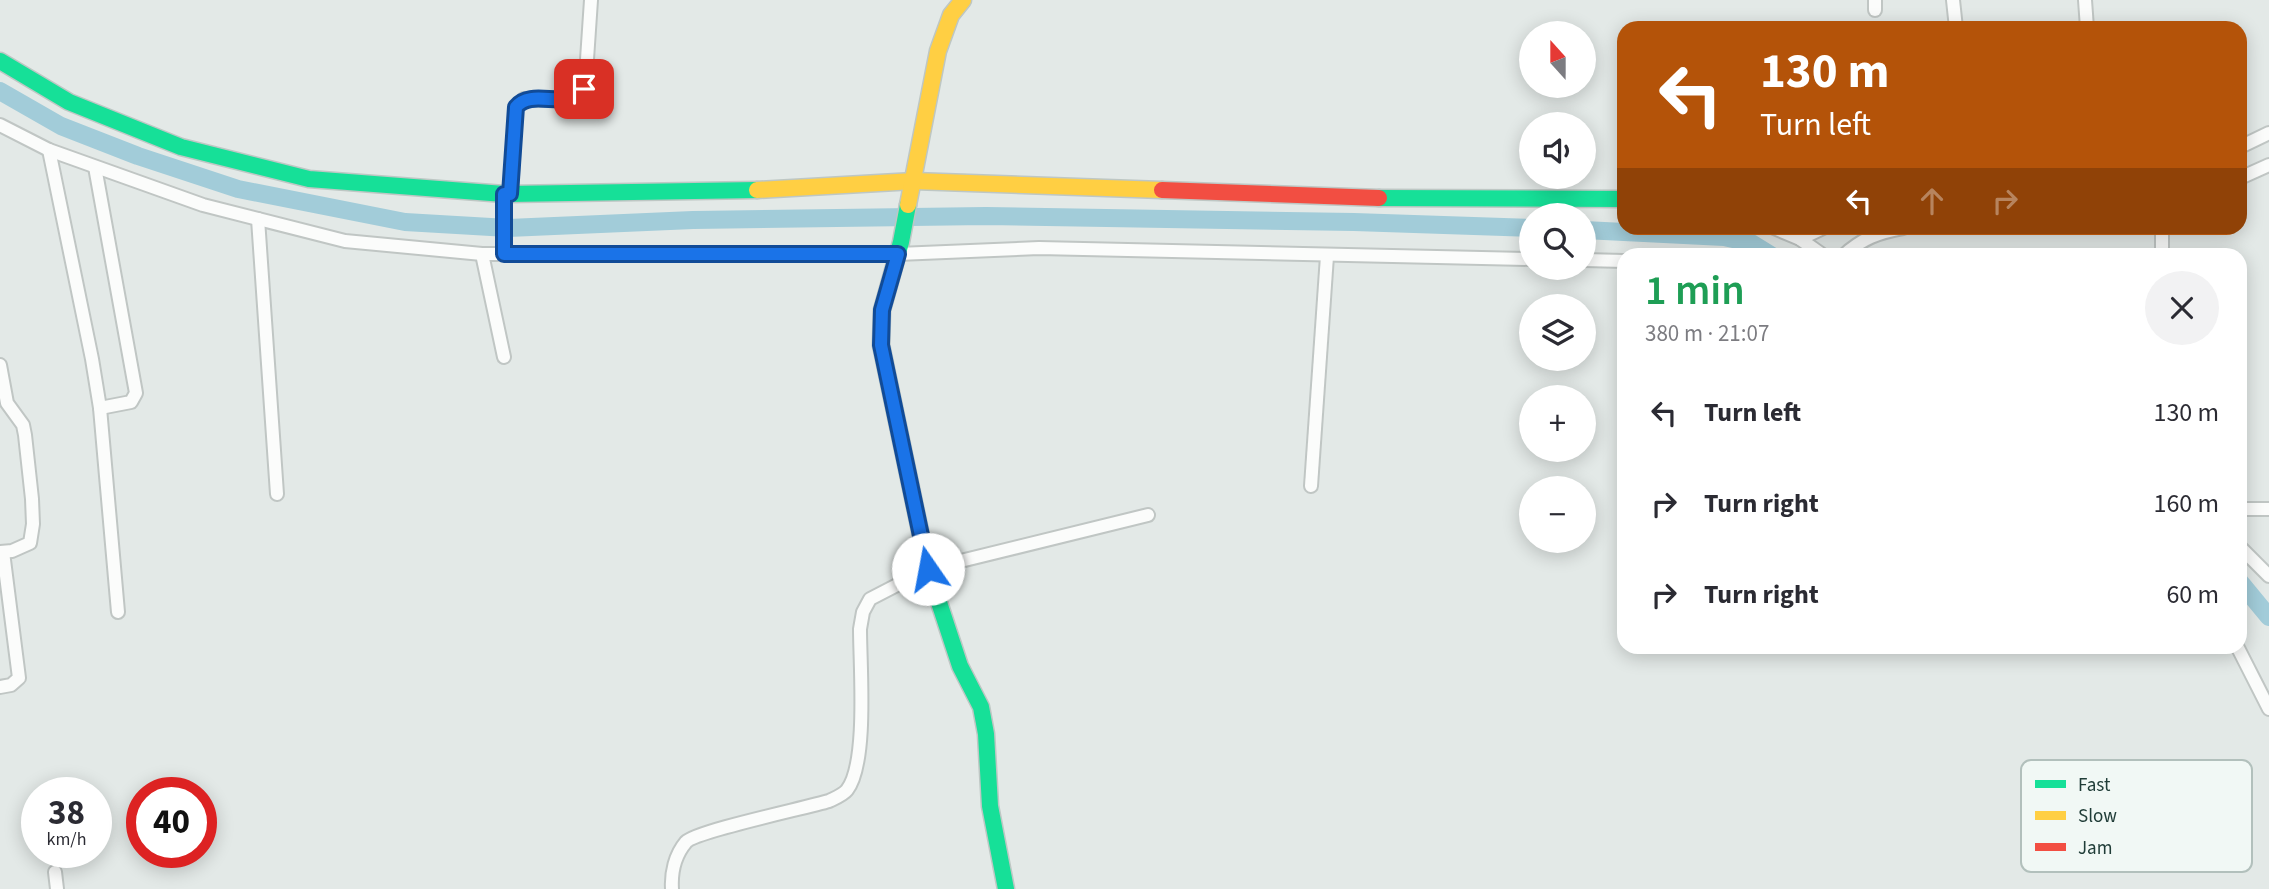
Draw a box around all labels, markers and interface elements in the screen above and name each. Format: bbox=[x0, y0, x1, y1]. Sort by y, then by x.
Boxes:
north arrow bbox=[1519, 21, 1596, 98]
map controls bbox=[1519, 21, 1596, 553]
text: 130 m bbox=[1760, 37, 1889, 107]
icon: left bbox=[1645, 49, 1736, 140]
pin bbox=[554, 59, 614, 119]
icon: arrive bbox=[565, 70, 603, 108]
text: Turn left bbox=[1760, 102, 1871, 148]
button: sound bbox=[1519, 112, 1596, 189]
icon: left bbox=[1840, 182, 1878, 220]
icon: ahead bbox=[1913, 182, 1951, 220]
icon: right bbox=[1986, 182, 2024, 220]
button: search bbox=[1519, 203, 1596, 280]
text: 1 min bbox=[1645, 261, 1745, 321]
button: close bbox=[2145, 271, 2219, 345]
button: layers bbox=[1519, 294, 1596, 371]
text: 380 m · 21:07 bbox=[1645, 317, 1769, 350]
button: + bbox=[1519, 385, 1596, 462]
icon: left bbox=[1645, 394, 1683, 432]
text: Turn left bbox=[1704, 394, 1801, 431]
text: 130 m bbox=[2153, 394, 2219, 431]
button: − bbox=[1519, 476, 1596, 553]
icon: right bbox=[1645, 485, 1683, 523]
text: Turn right bbox=[1704, 485, 1819, 522]
text: 160 m bbox=[2153, 485, 2219, 522]
position arrow bbox=[891, 532, 965, 606]
icon: right bbox=[1645, 576, 1683, 614]
text: Turn right bbox=[1704, 576, 1819, 613]
text: 60 m bbox=[2166, 576, 2219, 613]
legend bbox=[2021, 760, 2252, 872]
text: Fast bbox=[2078, 772, 2111, 799]
speed limit sign: 40 bbox=[126, 777, 217, 868]
text: 38 bbox=[48, 788, 85, 838]
text: Slow bbox=[2078, 803, 2117, 830]
text: km/h bbox=[47, 827, 86, 852]
text: Jam bbox=[2078, 835, 2112, 862]

